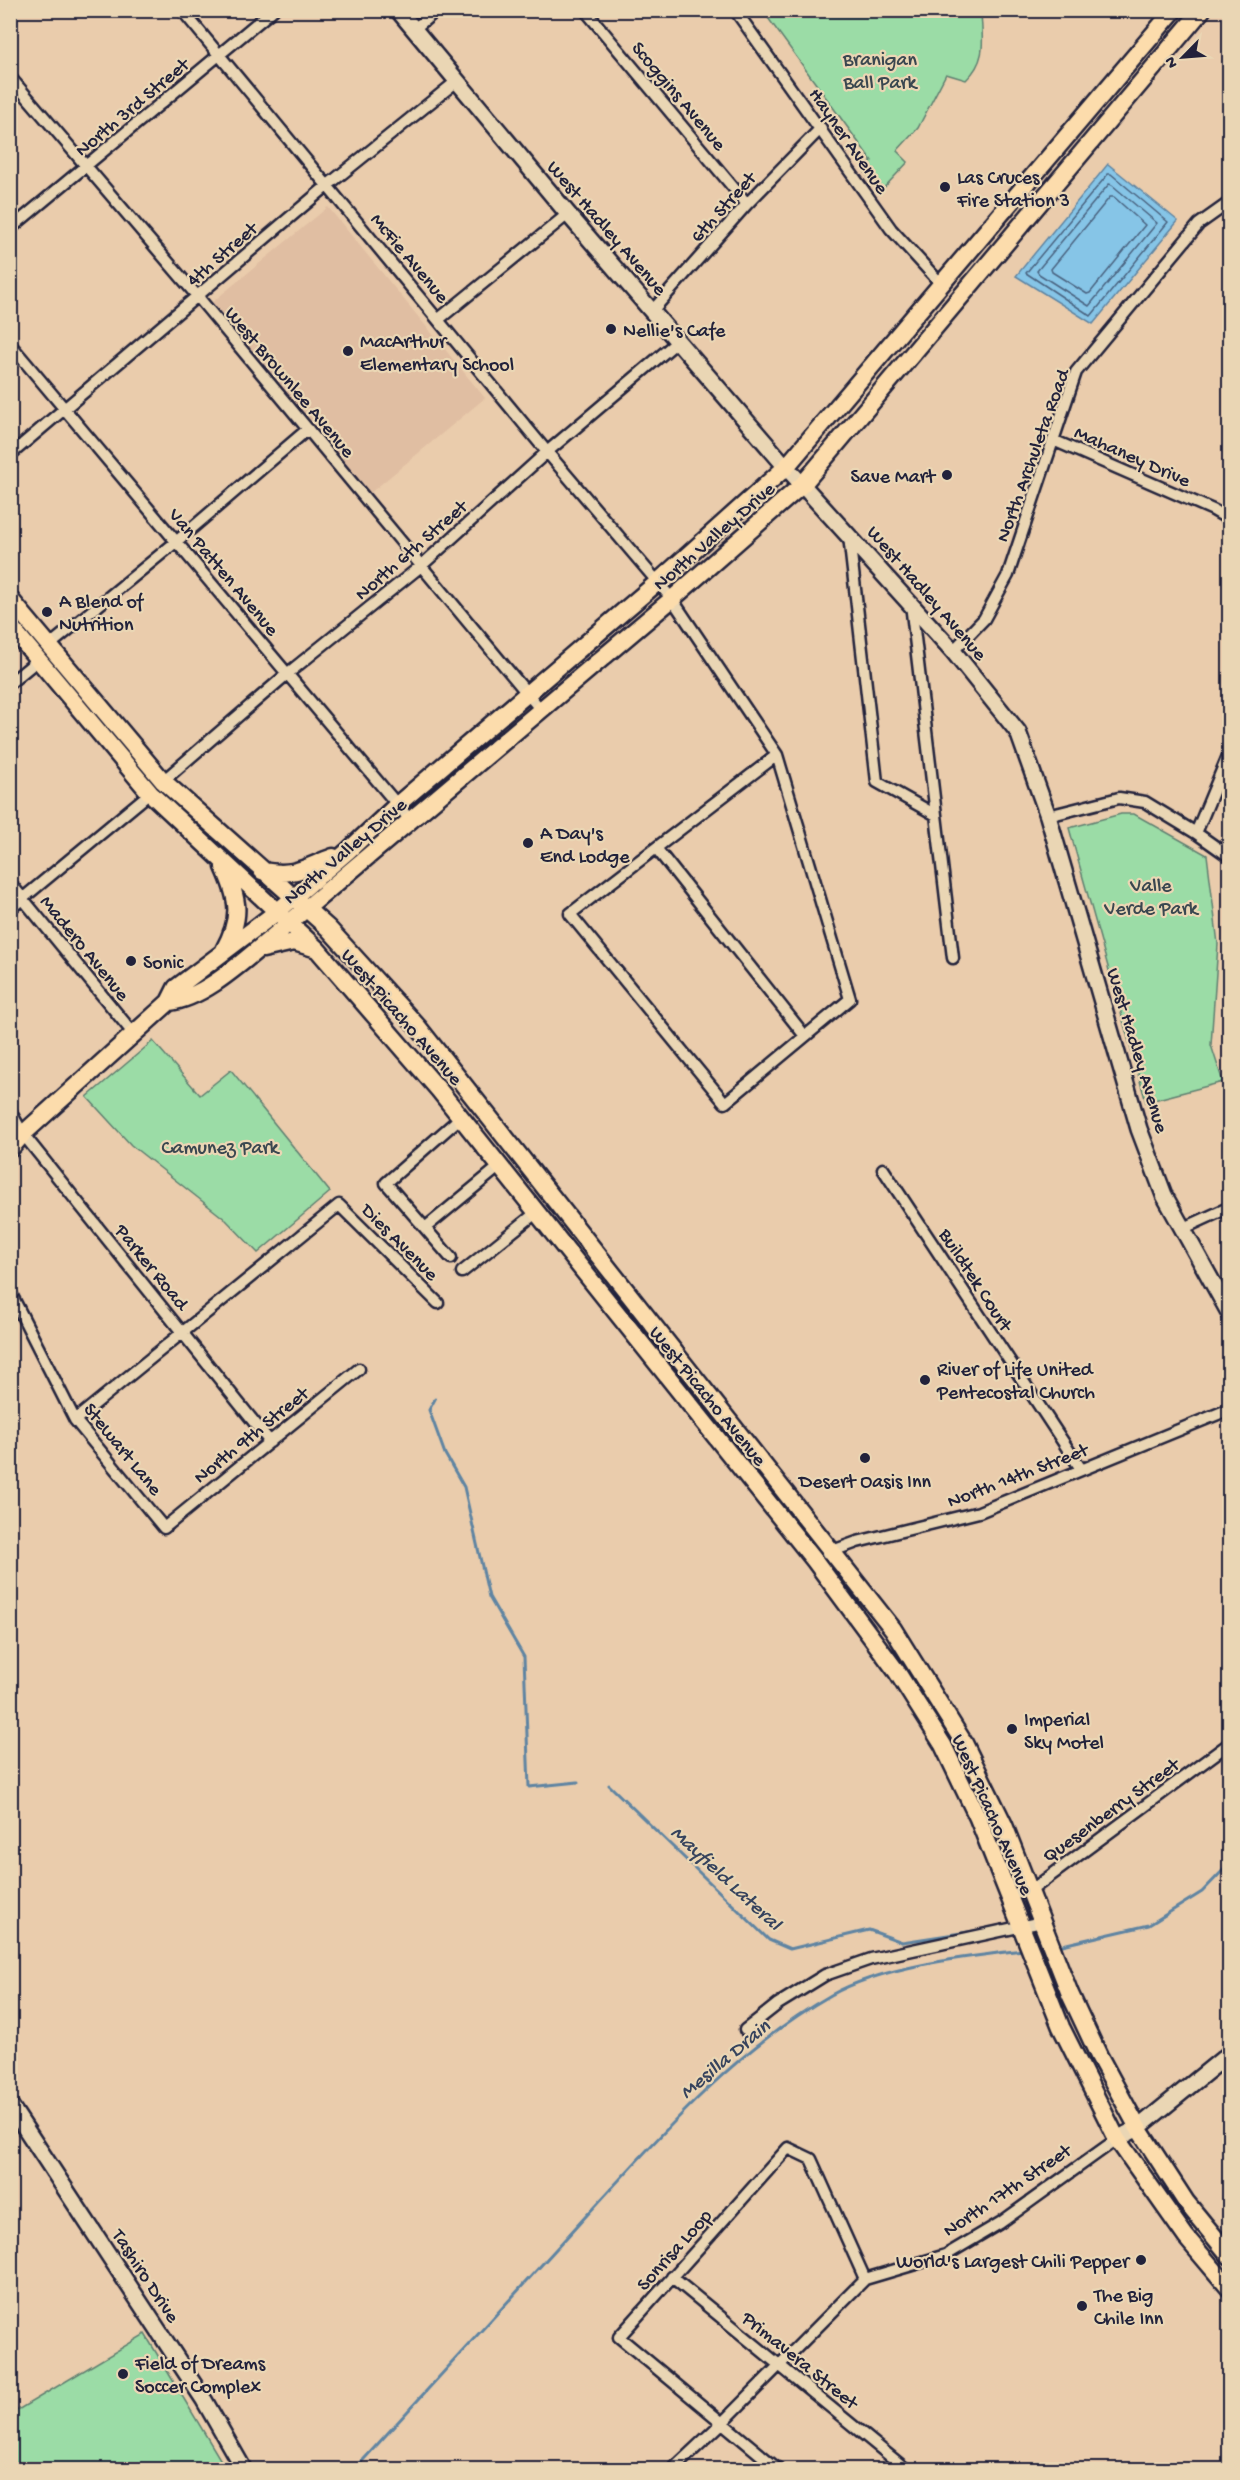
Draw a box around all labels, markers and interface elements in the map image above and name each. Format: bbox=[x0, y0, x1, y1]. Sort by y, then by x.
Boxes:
north arrow bbox=[1153, 27, 1213, 87]
street label: Scoggins Avenue bbox=[625, 38, 730, 157]
park label: Branigan Ball Park bbox=[842, 50, 919, 96]
street label: North 3rd Street bbox=[72, 53, 196, 163]
text: N bbox=[1162, 53, 1183, 71]
street label: Hayner Avenue bbox=[802, 85, 893, 200]
street label: West Hadley Avenue bbox=[540, 157, 671, 302]
street label: 6th Street bbox=[687, 167, 764, 248]
place label: Las Cruces Fire Station 3 bbox=[956, 168, 1070, 214]
marker: Las Cruces Fire Station 3 bbox=[938, 180, 952, 194]
street label: McFie Avenue bbox=[364, 210, 453, 309]
street label: 4th Street bbox=[183, 217, 265, 293]
street label: West Brownlee Avenue bbox=[218, 303, 359, 464]
place label: Nellie's Cafe bbox=[623, 321, 726, 344]
marker: Nellie's Cafe bbox=[604, 322, 618, 336]
place label: MacArthur Elementary School bbox=[360, 332, 514, 378]
marker: MacArthur Elementary School bbox=[341, 344, 355, 358]
street label: North Archuleta Road bbox=[992, 364, 1077, 546]
street label: Mahaney Drive bbox=[1070, 422, 1194, 494]
place label: Save Mart bbox=[851, 467, 937, 490]
marker: Save Mart bbox=[940, 468, 954, 482]
street label: North Valley Drive bbox=[650, 478, 781, 597]
street label: North 6th Street bbox=[351, 495, 475, 607]
street label: Van Patten Avenue bbox=[162, 504, 283, 642]
street label: West Hadley Avenue bbox=[860, 522, 991, 667]
place label: A Blend of Nutrition bbox=[59, 592, 145, 638]
marker: A Blend of Nutrition bbox=[40, 605, 54, 619]
street label: North Valley Drive bbox=[280, 794, 413, 911]
place label: A Day's End Lodge bbox=[540, 824, 630, 870]
marker: A Day's End Lodge bbox=[521, 836, 535, 850]
park label: Valle Verde Park bbox=[1103, 876, 1200, 922]
street label: Madero Avenue bbox=[34, 892, 133, 1007]
street label: West Picacho Avenue bbox=[335, 945, 466, 1092]
place label: Sonic bbox=[143, 953, 184, 976]
marker: Sonic bbox=[124, 954, 138, 968]
street label: West Hadley Avenue bbox=[1100, 966, 1172, 1137]
park label: Camunez Park bbox=[161, 1138, 281, 1161]
street label: Dies Avenue bbox=[354, 1199, 442, 1287]
street label: Parker Road bbox=[108, 1220, 193, 1318]
street label: Buildtek Court bbox=[932, 1224, 1017, 1338]
street label: West Picacho Avenue bbox=[643, 1322, 770, 1472]
place label: River of Life United Pentecostal Church bbox=[936, 1360, 1095, 1406]
marker: River of Life United Pentecostal Church bbox=[918, 1373, 932, 1387]
street label: North 9th Street bbox=[190, 1382, 316, 1490]
street label: Stewart Lane bbox=[77, 1399, 166, 1502]
street label: North 14th Street bbox=[945, 1439, 1093, 1515]
marker: Desert Oasis Inn bbox=[858, 1451, 872, 1465]
place label: Desert Oasis Inn bbox=[797, 1472, 931, 1495]
place label: Imperial Sky Motel bbox=[1024, 1710, 1104, 1756]
marker: Imperial Sky Motel bbox=[1005, 1722, 1019, 1736]
street label: West Picacho Avenue bbox=[945, 1731, 1037, 1900]
street label: Quesenberry Street bbox=[1039, 1753, 1186, 1869]
water label: Mayfield Lateral bbox=[664, 1822, 786, 1938]
water label: Mesilla Drain bbox=[676, 2015, 778, 2106]
street label: North 17th Street bbox=[940, 2140, 1078, 2243]
street label: Sonrisa Loop bbox=[633, 2206, 718, 2297]
street label: Tashiro Drive bbox=[105, 2225, 183, 2329]
place label: World's Largest Chili Pepper bbox=[896, 2252, 1131, 2275]
marker: World's Largest Chili Pepper bbox=[1134, 2253, 1148, 2267]
place label: The Big Chile Inn bbox=[1093, 2286, 1164, 2332]
marker: The Big Chile Inn bbox=[1075, 2299, 1089, 2313]
street label: Primavera Street bbox=[735, 2307, 863, 2417]
place label: Field of Dreams Soccer Complex bbox=[134, 2354, 266, 2400]
marker: Field of Dreams Soccer Complex bbox=[116, 2367, 130, 2381]

